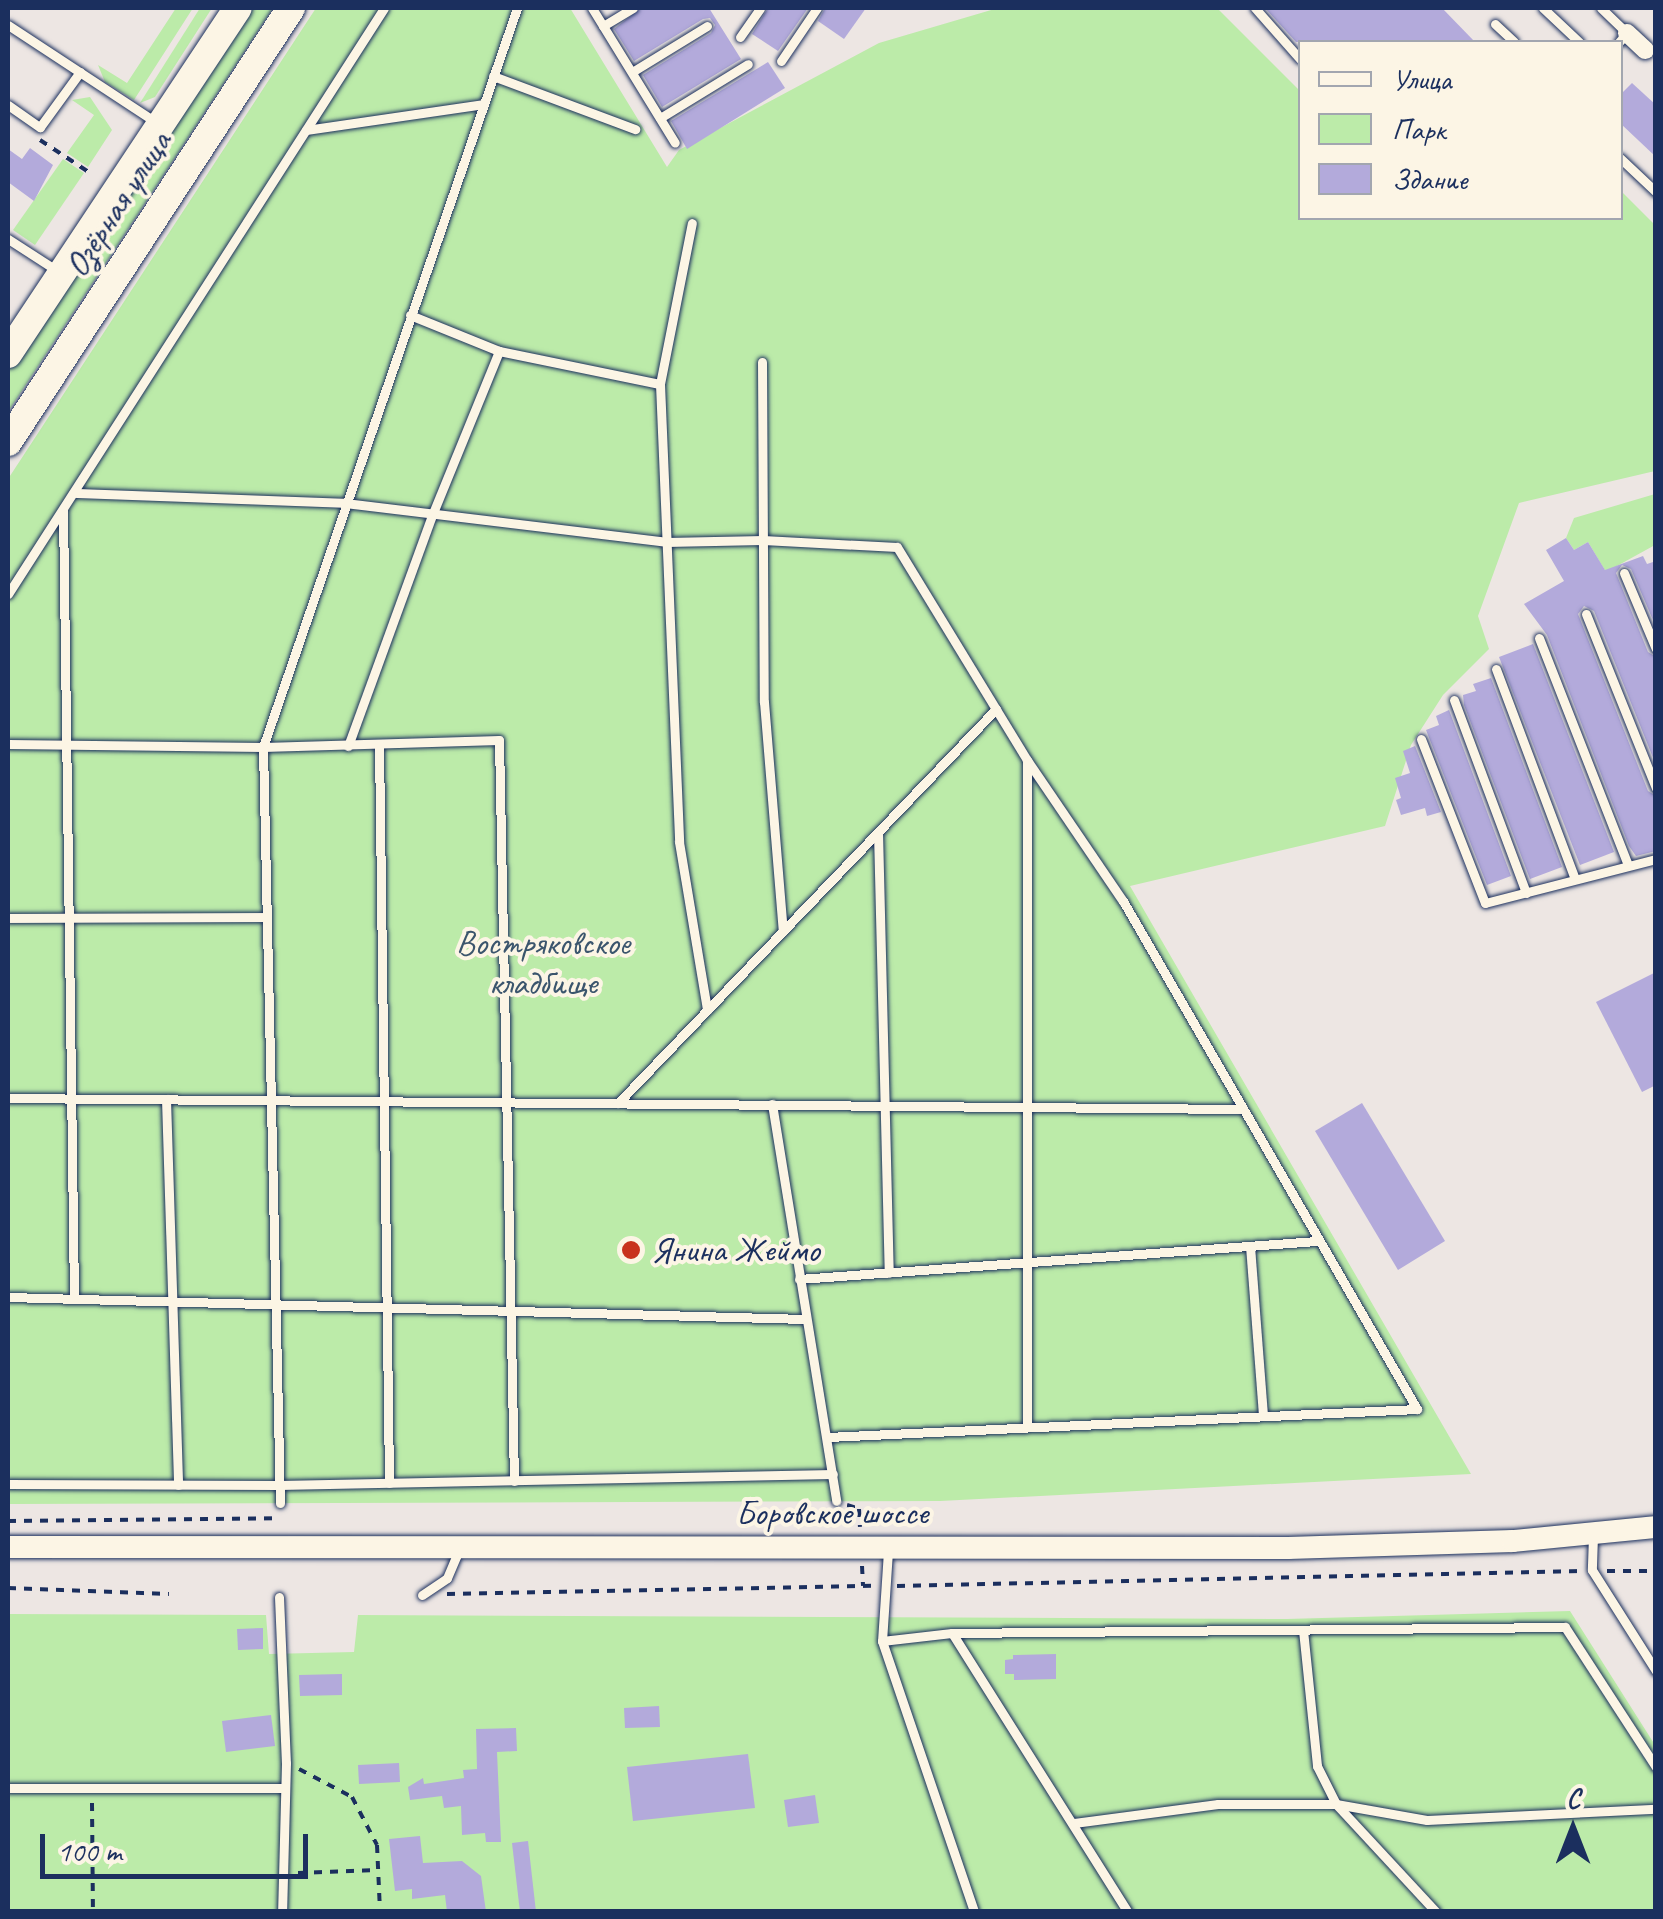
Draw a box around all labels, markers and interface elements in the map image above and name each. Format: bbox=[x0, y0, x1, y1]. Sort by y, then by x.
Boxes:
legend bbox=[1298, 40, 1623, 220]
text: Улица bbox=[1392, 60, 1451, 98]
text: Парк bbox=[1392, 110, 1446, 148]
street label: Озёрная улица bbox=[55, 122, 181, 286]
text: Здание bbox=[1392, 160, 1467, 198]
park label: Востряковское кладбище bbox=[456, 922, 630, 1004]
place label: Янина Жеймо bbox=[651, 1229, 820, 1271]
marker: Янина Жеймо bbox=[620, 1239, 642, 1261]
street label: Боровское шоссе bbox=[735, 1492, 929, 1534]
north arrow bbox=[1523, 1779, 1623, 1879]
text: С bbox=[1566, 1781, 1580, 1816]
scale bar bbox=[45, 1814, 312, 1876]
text: 100 m bbox=[57, 1832, 122, 1870]

